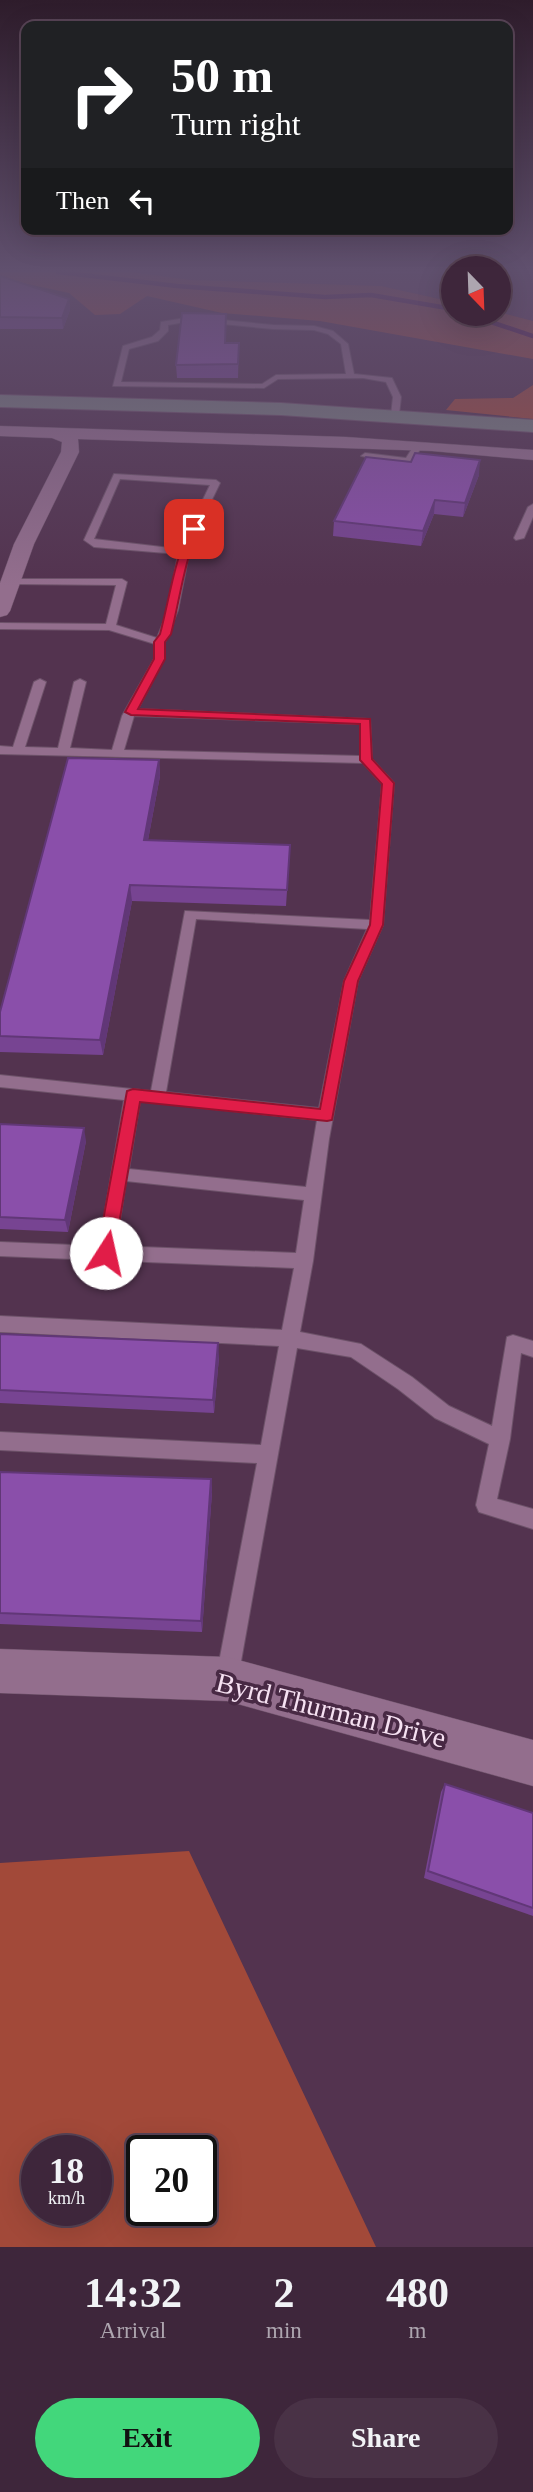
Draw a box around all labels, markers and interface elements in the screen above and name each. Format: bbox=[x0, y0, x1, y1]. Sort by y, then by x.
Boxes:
text: 50 m bbox=[171, 48, 273, 103]
icon: right bbox=[56, 49, 147, 140]
text: Turn right bbox=[171, 106, 301, 142]
icon: left bbox=[123, 182, 161, 220]
text: Then bbox=[56, 186, 109, 215]
north arrow bbox=[441, 256, 511, 326]
map controls bbox=[441, 256, 511, 326]
pin bbox=[164, 499, 224, 559]
icon: arrive bbox=[175, 510, 213, 548]
position arrow bbox=[69, 1216, 143, 1290]
street label: Byrd Thurman Drive bbox=[213, 1666, 449, 1754]
speed limit sign: 20 bbox=[126, 2135, 217, 2226]
text: 18 bbox=[49, 2152, 84, 2191]
text: km/h bbox=[48, 2188, 85, 2208]
text: 14:32 bbox=[84, 2270, 182, 2316]
text: 2 bbox=[273, 2270, 294, 2316]
text: 480 bbox=[386, 2270, 449, 2316]
text: Arrival bbox=[100, 2318, 166, 2343]
text: min bbox=[266, 2318, 302, 2343]
text: m bbox=[408, 2318, 426, 2343]
button: Exit bbox=[35, 2398, 260, 2478]
button: Share bbox=[274, 2398, 498, 2478]

